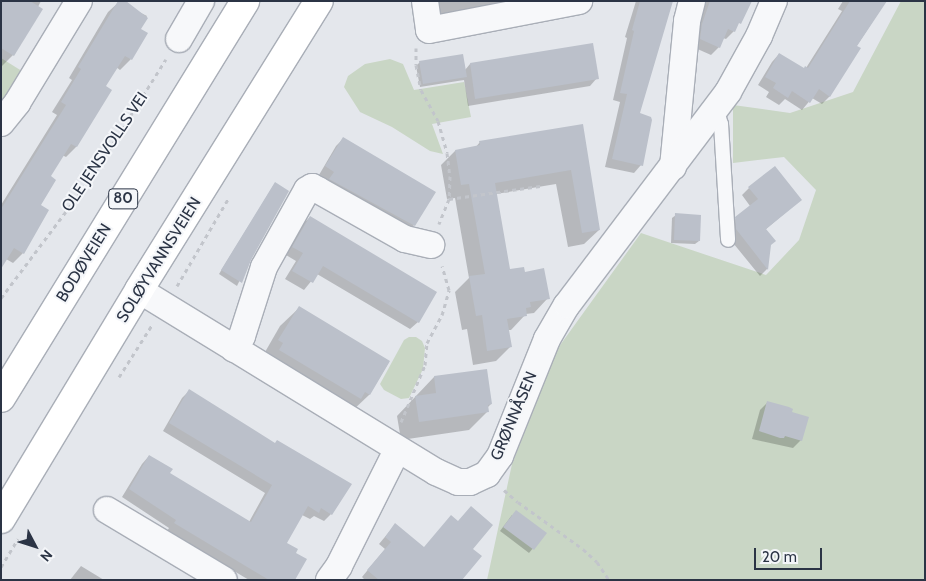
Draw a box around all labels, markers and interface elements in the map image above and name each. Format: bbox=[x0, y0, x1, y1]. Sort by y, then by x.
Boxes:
street label: OLE JENSVOLLS VEI bbox=[58, 89, 152, 215]
road number: 80 bbox=[108, 186, 138, 212]
street label: SOLØYVANNSVEIEN bbox=[113, 194, 205, 326]
street label: BODØVEIEN bbox=[52, 220, 116, 306]
street label: GRØNNÅSEN bbox=[487, 369, 541, 463]
north arrow bbox=[10, 521, 60, 571]
scale bar bbox=[756, 538, 824, 570]
text: N bbox=[36, 546, 57, 565]
text: 20 m bbox=[762, 548, 797, 566]

